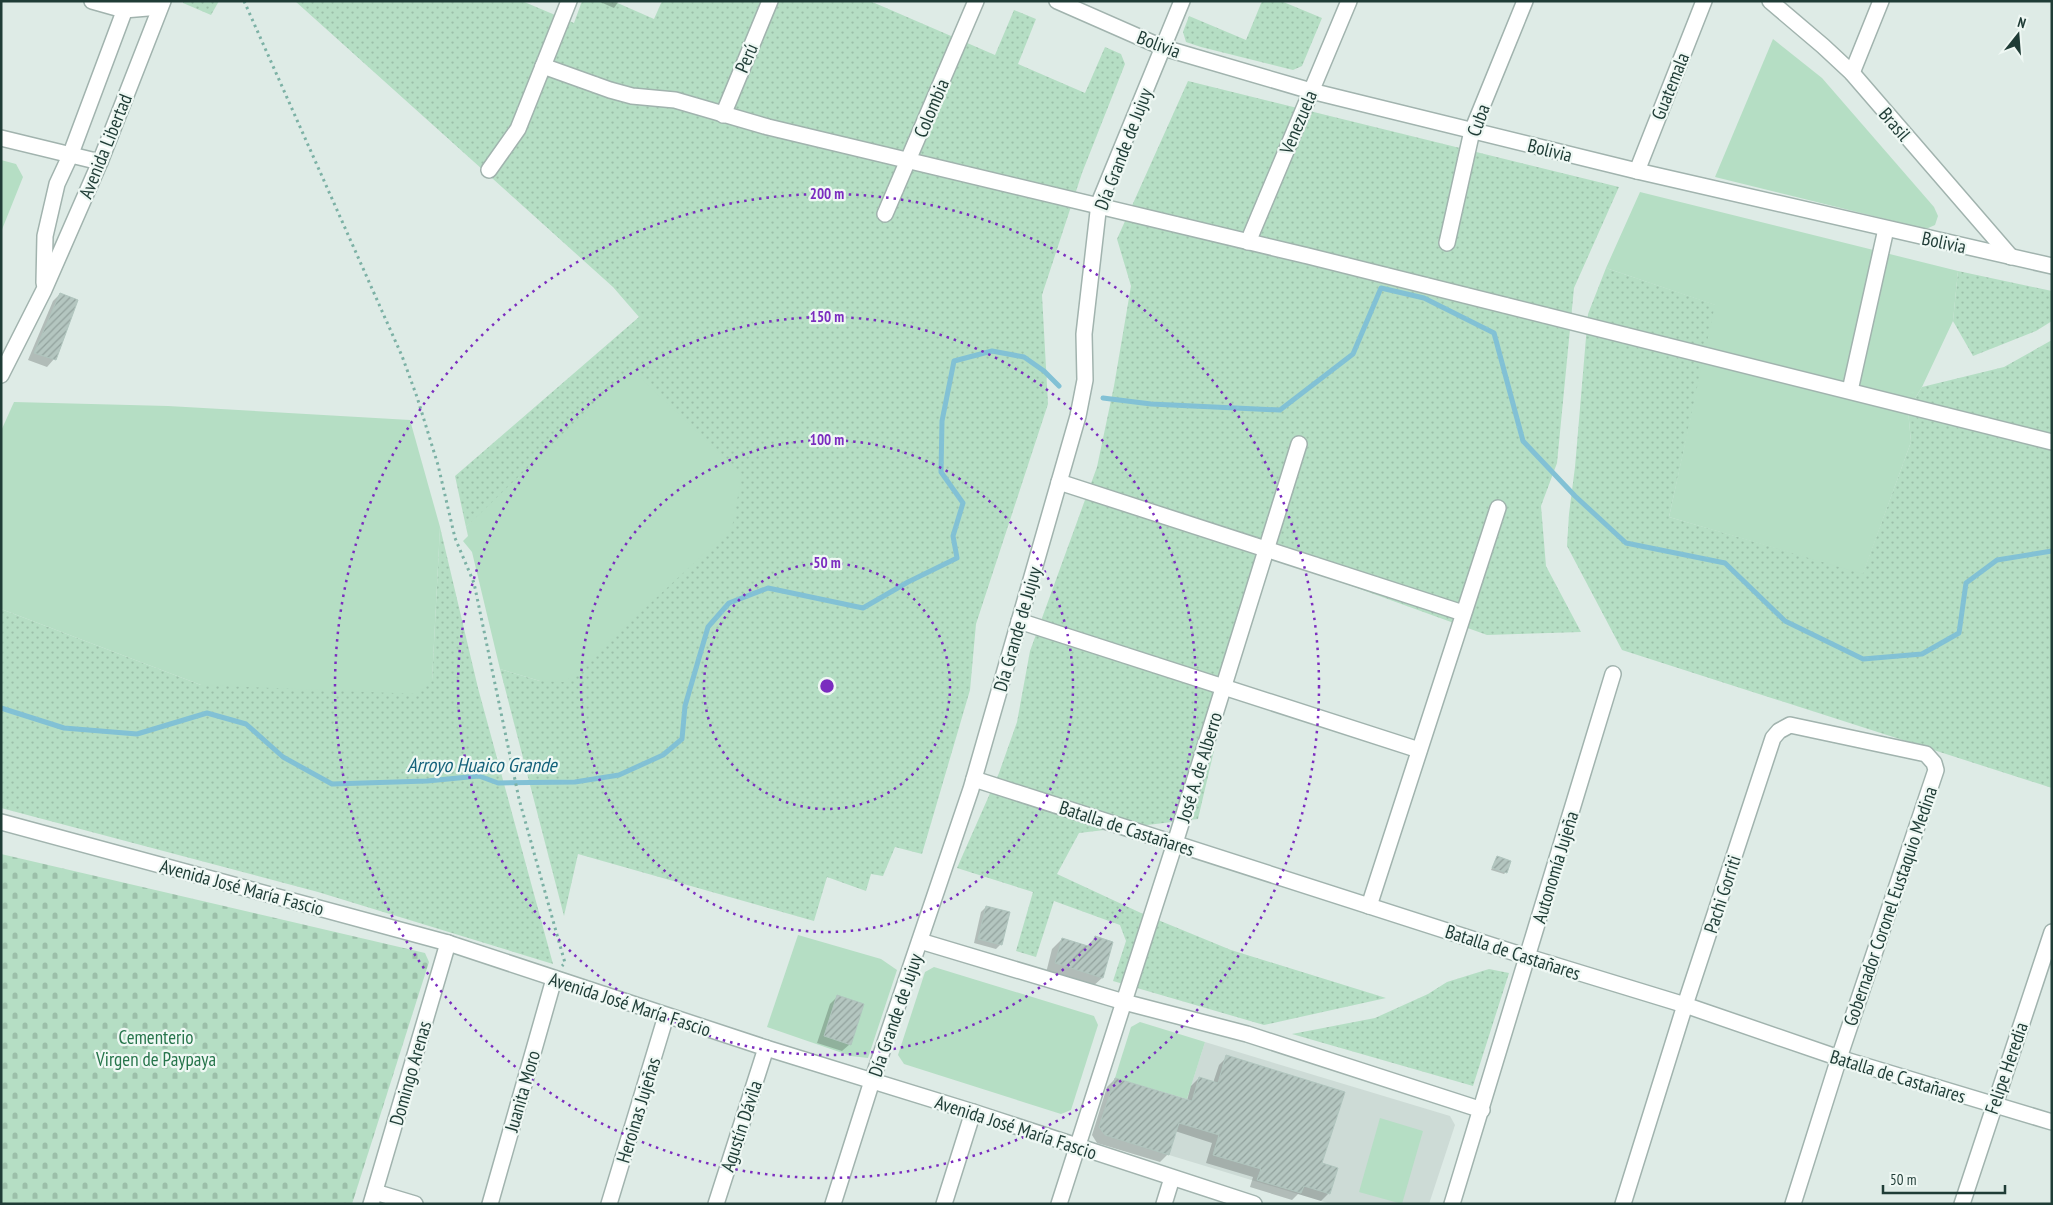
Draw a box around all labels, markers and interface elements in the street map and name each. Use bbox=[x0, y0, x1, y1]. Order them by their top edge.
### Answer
north arrow bbox=[1993, 10, 2043, 60]
text: N bbox=[2016, 13, 2028, 32]
street label: Bolivia bbox=[1134, 25, 1184, 63]
street label: Perú bbox=[729, 40, 763, 76]
street label: Guatemala bbox=[1646, 49, 1694, 123]
street label: Colombia bbox=[908, 75, 954, 141]
street label: Día Grande de Jujuy bbox=[1089, 84, 1158, 213]
street label: Venezuela bbox=[1274, 87, 1322, 158]
street label: Avenida Libertad bbox=[73, 90, 137, 202]
street label: Cuba bbox=[1461, 101, 1495, 139]
street label: Brasil bbox=[1874, 102, 1916, 146]
street label: Bolivia bbox=[1525, 133, 1575, 167]
text: 200 m bbox=[810, 184, 844, 203]
street label: Bolivia bbox=[1920, 226, 1968, 258]
text: 150 m bbox=[810, 307, 844, 326]
text: 100 m bbox=[810, 430, 844, 449]
text: 50 m bbox=[813, 553, 841, 572]
street label: Día Grande de Jujuy bbox=[988, 563, 1047, 694]
centre of rings bbox=[818, 677, 836, 695]
street label: José A. de Alberro bbox=[1171, 709, 1227, 826]
water label: Arroyo Huaico Grande bbox=[407, 752, 559, 778]
street label: Gobernador Coronel Eustaquio Medina bbox=[1838, 783, 1942, 1029]
street label: Batalla de Castañares bbox=[1056, 795, 1198, 861]
street label: Autonomía Jujeña bbox=[1527, 808, 1583, 926]
street label: Pachi Gorriti bbox=[1698, 852, 1746, 936]
street label: Avenida José María Fascio bbox=[157, 854, 327, 920]
street label: Batalla de Castañares bbox=[1442, 919, 1584, 985]
street label: Día Grande de Jujuy bbox=[863, 949, 928, 1080]
street label: Avenida José María Fascio bbox=[546, 967, 714, 1041]
street label: Domingo Arenas bbox=[384, 1018, 436, 1128]
street label: Felipe Heredia bbox=[1979, 1019, 2033, 1117]
park label: Cementerio Virgen de Paypaya bbox=[95, 1025, 216, 1071]
street label: Batalla de Castañares bbox=[1827, 1044, 1969, 1108]
street label: Juanita Moro bbox=[499, 1048, 545, 1135]
street label: Heroinas Jujeñas bbox=[611, 1054, 665, 1166]
street label: Agustín Dávila bbox=[715, 1077, 767, 1175]
street label: Avenida José María Fascio bbox=[932, 1090, 1100, 1164]
scale bar bbox=[1883, 1162, 2006, 1194]
text: 50 m bbox=[1890, 1170, 1916, 1189]

